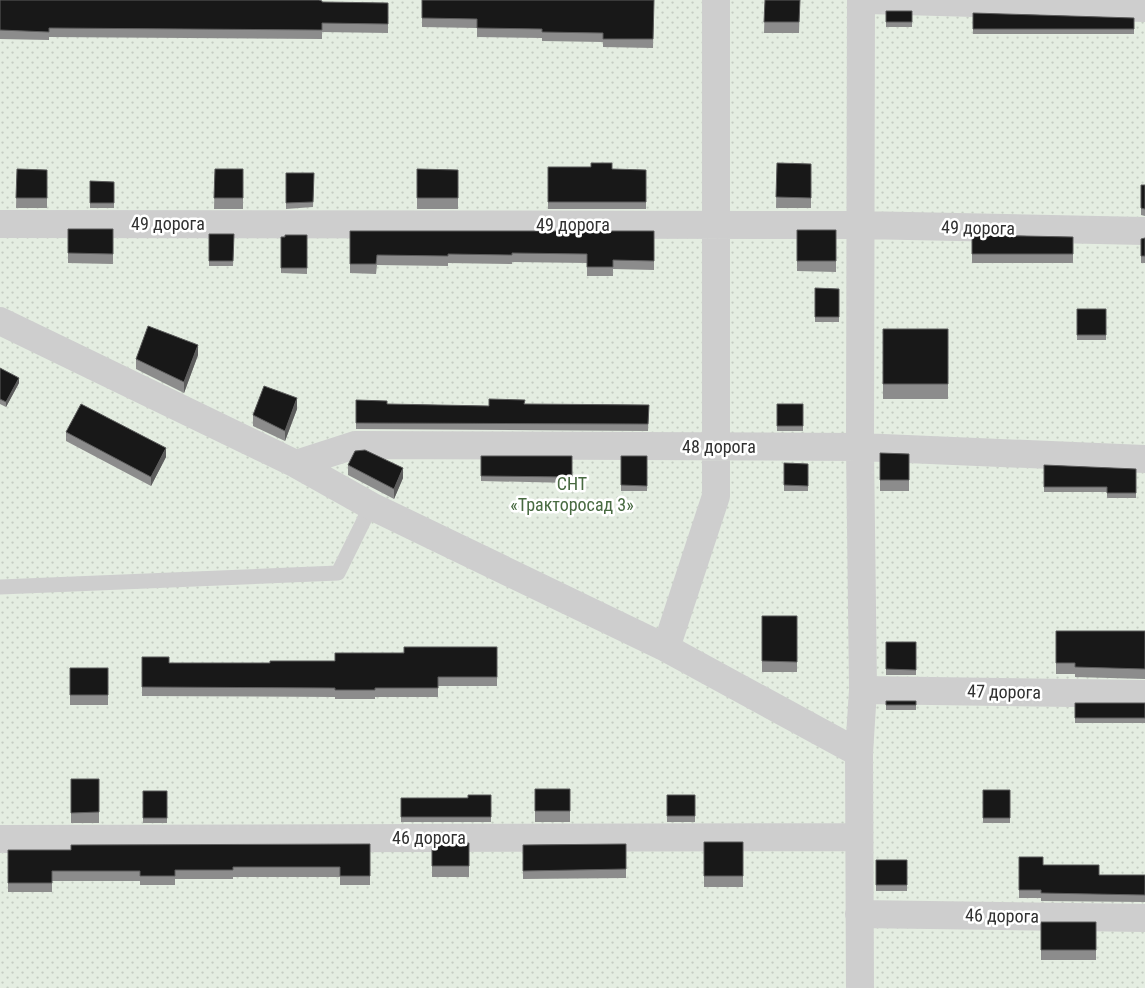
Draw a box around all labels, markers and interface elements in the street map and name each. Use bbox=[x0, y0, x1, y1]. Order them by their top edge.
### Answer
street label: 49 дорога bbox=[131, 213, 205, 234]
street label: 49 дорога bbox=[536, 214, 610, 235]
street label: 49 дорога bbox=[941, 216, 1015, 239]
street label: 48 дорога bbox=[682, 436, 756, 457]
park label: СНТ «Тракторосад 3» bbox=[510, 473, 634, 515]
street label: 47 дорога bbox=[967, 680, 1041, 703]
street label: 46 дорога bbox=[392, 827, 466, 848]
street label: 46 дорога bbox=[965, 904, 1039, 927]

